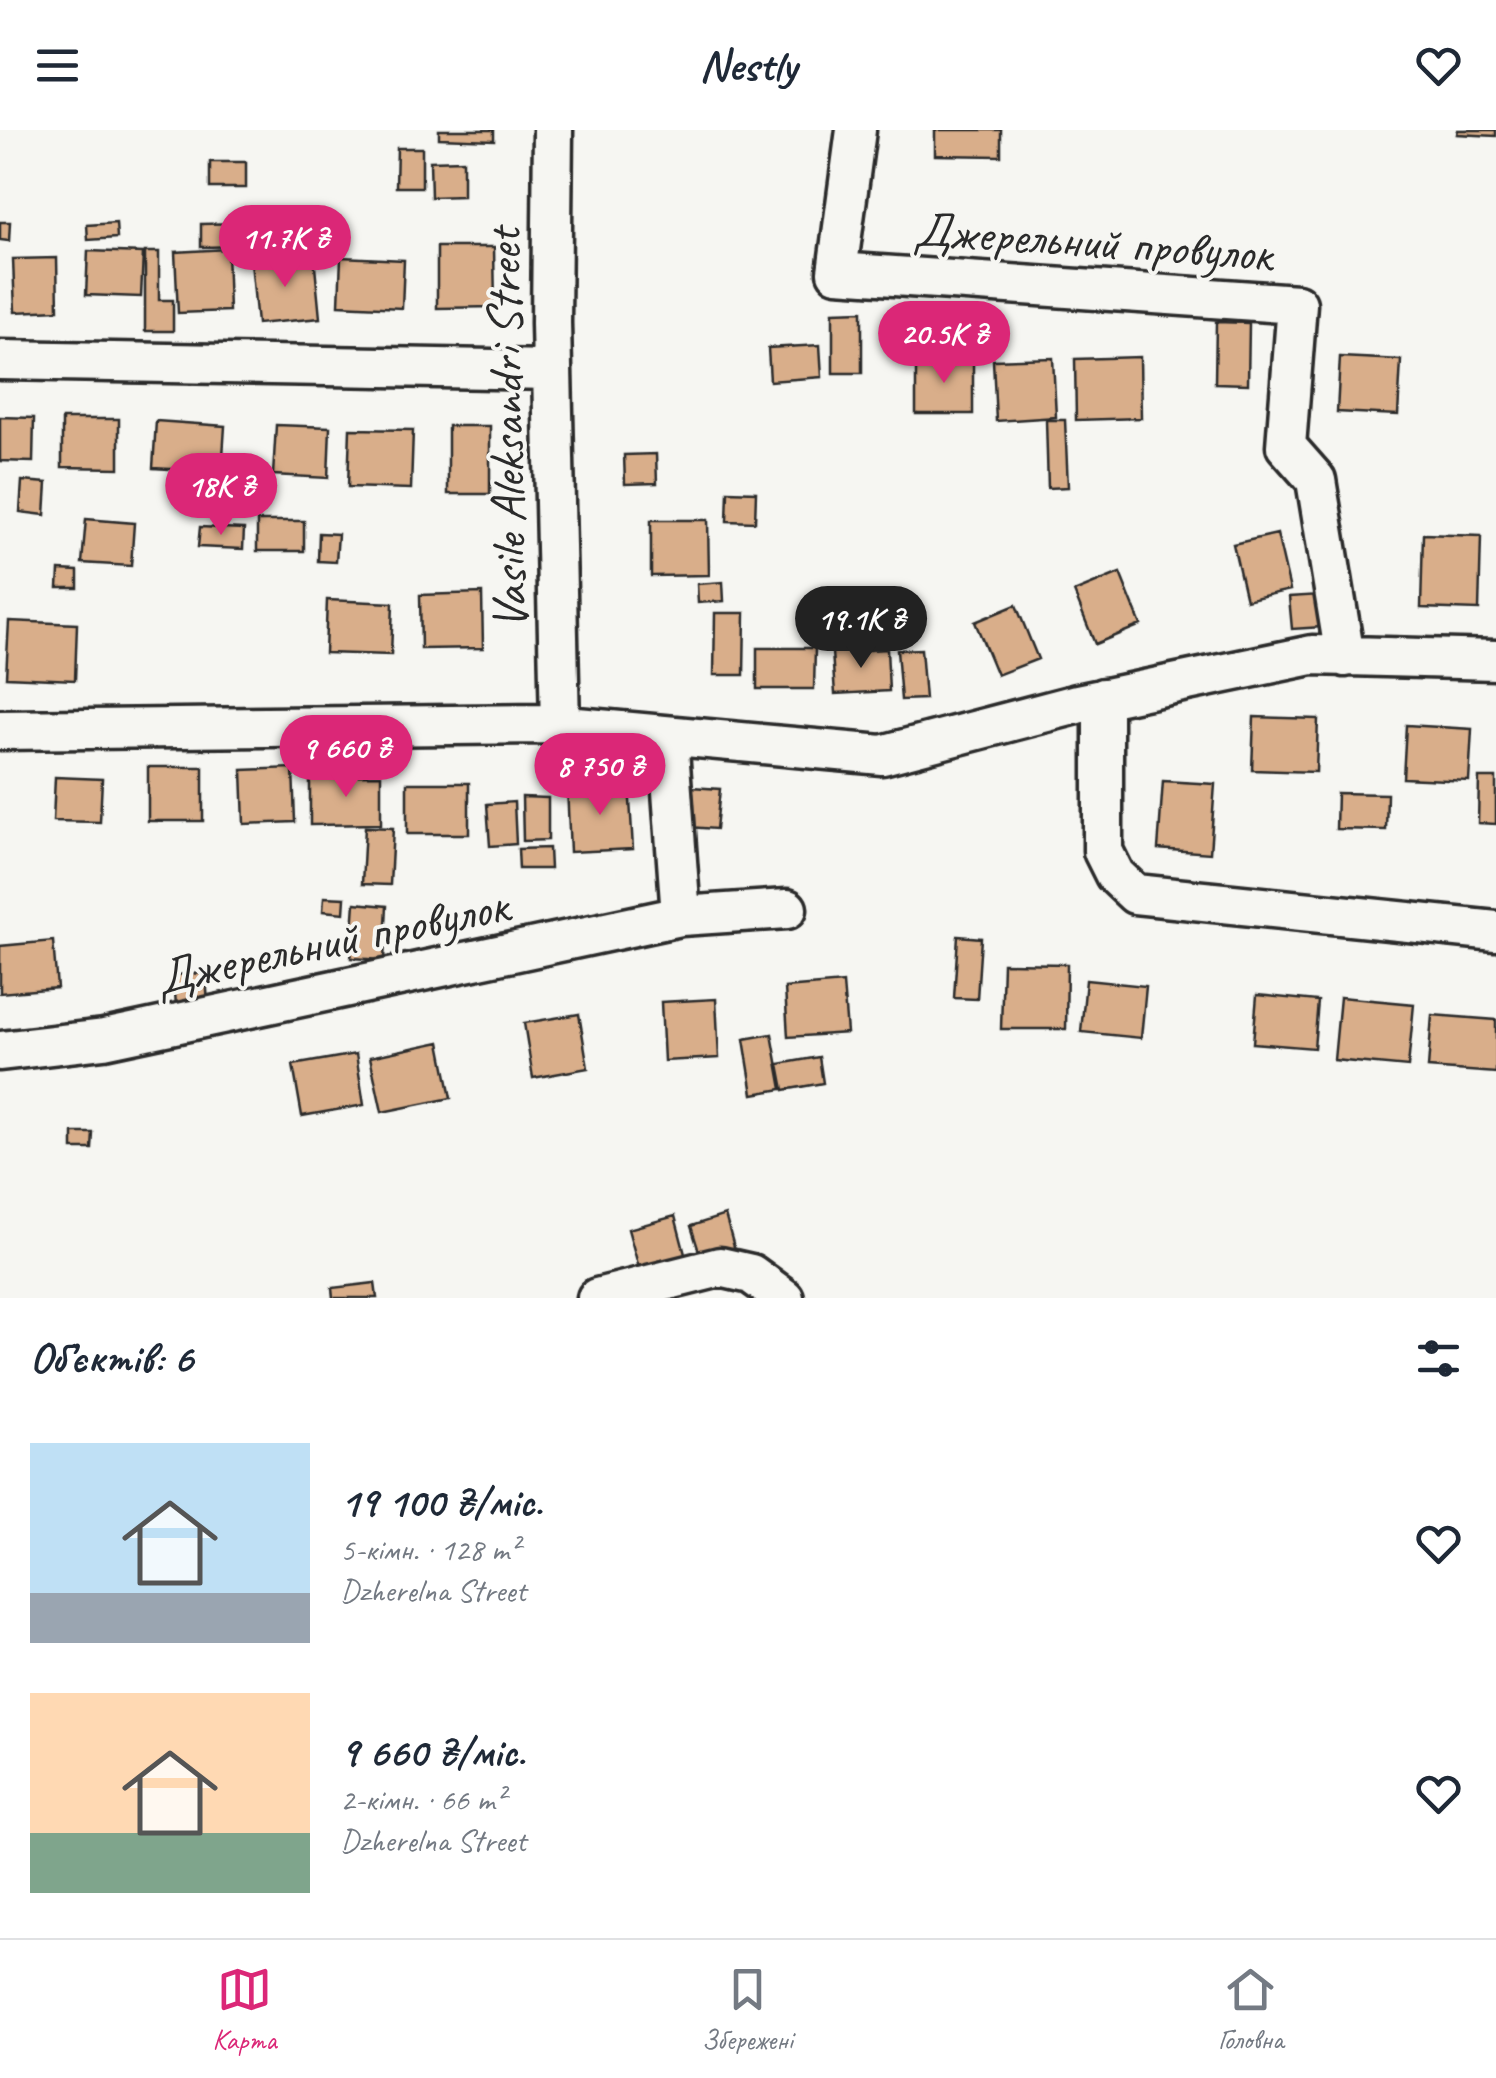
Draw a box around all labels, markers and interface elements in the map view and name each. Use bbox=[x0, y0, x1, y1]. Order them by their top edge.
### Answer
text: Nestly bbox=[699, 37, 797, 94]
icon: menu bbox=[30, 38, 85, 93]
icon: heart bbox=[1411, 38, 1466, 93]
street label: Джерельний провулок bbox=[912, 198, 1278, 286]
pin: 11.7K ₴ bbox=[193, 205, 377, 290]
text: 11.7K ₴ bbox=[241, 217, 329, 258]
street label: Vasile Aleksandri Street bbox=[471, 223, 542, 630]
pin: 20.5K ₴ bbox=[852, 301, 1036, 386]
text: 20.5K ₴ bbox=[900, 313, 988, 354]
pin: 18K ₴ bbox=[151, 453, 291, 538]
text: 18K ₴ bbox=[187, 465, 255, 506]
pin: 19.1K ₴ bbox=[769, 586, 953, 671]
text: 19.1K ₴ bbox=[817, 598, 905, 639]
pin: 9 660 ₴ bbox=[254, 715, 438, 800]
text: 9 660 ₴ bbox=[302, 727, 390, 768]
pin: 8 750 ₴ bbox=[508, 733, 692, 818]
text: 8 750 ₴ bbox=[556, 745, 644, 786]
street label: Джерельний провулок bbox=[149, 873, 517, 1010]
icon: filters bbox=[1411, 1331, 1466, 1386]
text: Об’єктів: 6 bbox=[30, 1332, 193, 1385]
text: 19 100 ₴/міс. bbox=[340, 1476, 542, 1529]
icon: home bbox=[110, 1483, 230, 1603]
icon: heart bbox=[1411, 1516, 1466, 1571]
text: 5-кімн. · 128 m² bbox=[340, 1529, 519, 1570]
text: Dzherelna Street bbox=[340, 1570, 526, 1611]
text: 9 660 ₴/міс. bbox=[340, 1726, 525, 1779]
icon: home bbox=[110, 1733, 230, 1853]
icon: heart bbox=[1411, 1766, 1466, 1821]
text: 2-кімн. · 66 m² bbox=[340, 1779, 505, 1820]
text: Dzherelna Street bbox=[340, 1820, 526, 1861]
tab: Карта bbox=[213, 1962, 277, 2057]
tab: Збережені bbox=[702, 1962, 793, 2057]
tab: Головна bbox=[1218, 1962, 1283, 2057]

